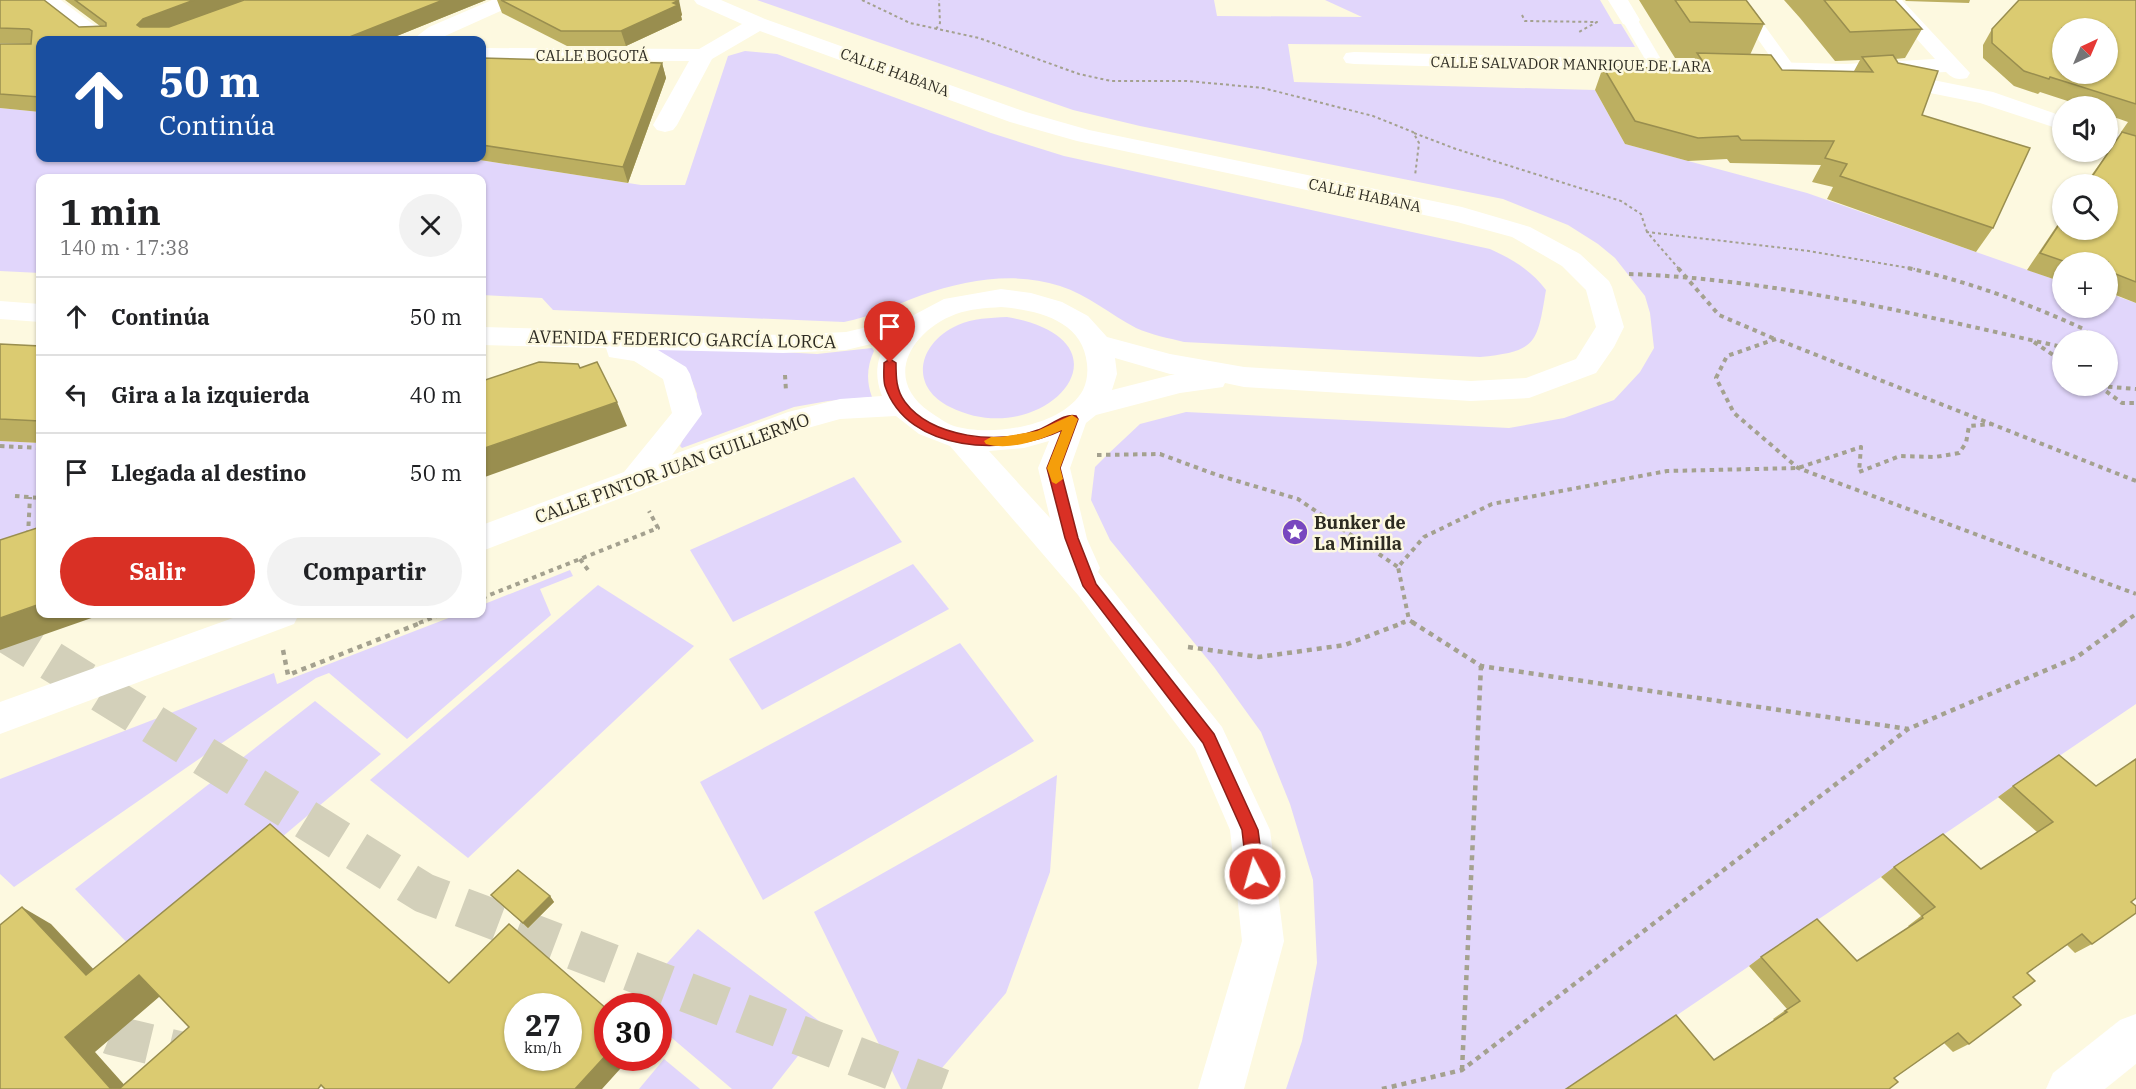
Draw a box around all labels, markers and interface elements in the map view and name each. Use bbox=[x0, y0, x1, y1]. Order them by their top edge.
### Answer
north arrow bbox=[2052, 18, 2118, 84]
map controls bbox=[2052, 18, 2118, 396]
street label: CALLE HABANA bbox=[838, 43, 953, 101]
street label: CALLE BOGOTÁ bbox=[536, 46, 649, 65]
street label: CALLE SALVADOR MANRIQUE DE LARA bbox=[1430, 52, 1712, 76]
text: 50 m bbox=[159, 54, 260, 109]
icon: ahead bbox=[60, 60, 138, 138]
button: sound bbox=[2052, 96, 2118, 162]
text: Continúa bbox=[159, 107, 275, 142]
street label: CALLE HABANA bbox=[1307, 174, 1424, 216]
button: search bbox=[2052, 174, 2118, 240]
text: 1 min bbox=[60, 188, 161, 235]
button: close bbox=[399, 194, 462, 257]
text: 140 m · 17:38 bbox=[60, 234, 189, 261]
button: + bbox=[2052, 252, 2118, 318]
icon: ahead bbox=[60, 300, 93, 333]
pin bbox=[864, 301, 915, 363]
text: Continúa bbox=[111, 302, 210, 331]
text: 50 m bbox=[410, 302, 462, 331]
icon: arrive bbox=[873, 310, 906, 343]
street label: AVENIDA FEDERICO GARCÍA LORCA bbox=[528, 325, 837, 353]
button: − bbox=[2052, 330, 2118, 396]
icon: left bbox=[60, 378, 93, 411]
text: Gira a la izquierda bbox=[111, 380, 310, 409]
text: 40 m bbox=[410, 380, 462, 409]
street label: CALLE PINTOR JUAN GUILLERMO bbox=[531, 407, 813, 529]
icon: arrive bbox=[60, 456, 93, 489]
text: Llegada al destino bbox=[111, 458, 306, 487]
text: 50 m bbox=[410, 458, 462, 487]
place label: Bunker de La Minilla bbox=[1314, 511, 1406, 555]
place icon: Bunker de La Minilla bbox=[1280, 517, 1310, 547]
button: Salir bbox=[60, 537, 255, 606]
button: Compartir bbox=[267, 537, 462, 606]
position arrow bbox=[1223, 842, 1287, 906]
speed limit sign: 30 bbox=[594, 993, 672, 1071]
text: 27 bbox=[525, 1005, 561, 1044]
text: km/h bbox=[524, 1038, 562, 1057]

